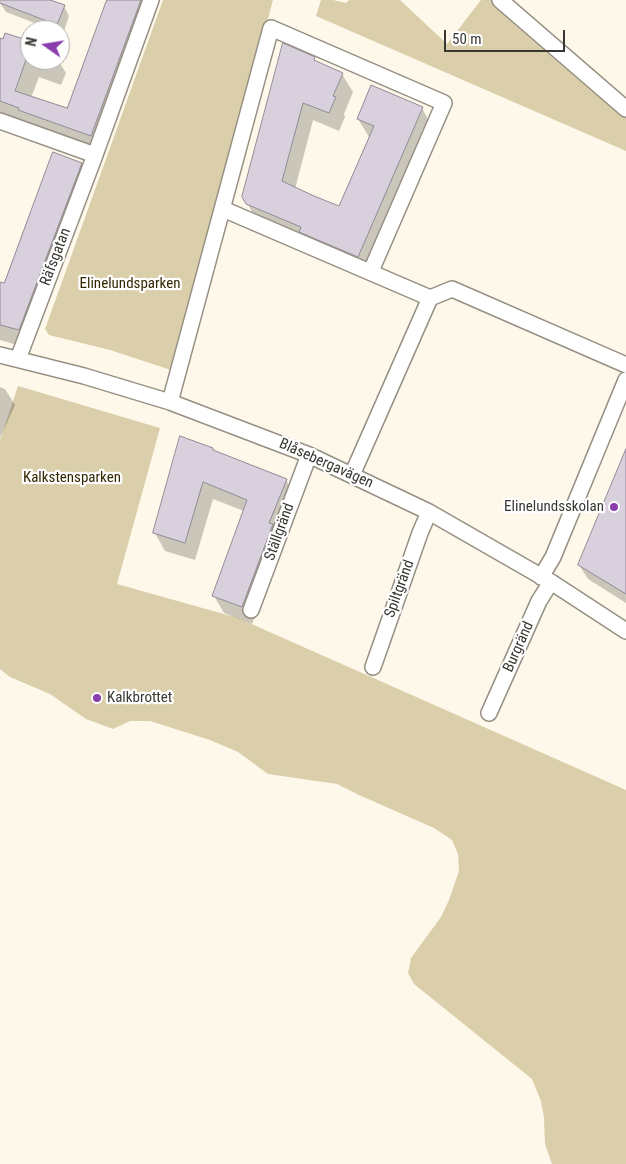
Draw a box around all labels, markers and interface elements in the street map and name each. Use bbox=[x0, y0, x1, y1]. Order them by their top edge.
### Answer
north arrow bbox=[20, 20, 70, 70]
scale bar bbox=[446, 20, 567, 52]
text: 50 m bbox=[452, 30, 482, 48]
text: N bbox=[23, 36, 40, 48]
street label: Räfsgatan bbox=[37, 226, 75, 288]
park label: Elinelundsparken bbox=[80, 275, 180, 293]
street label: Blåsebergavägen bbox=[276, 435, 376, 493]
park label: Kalkstensparken bbox=[23, 469, 121, 487]
place label: Elinelundsskolan bbox=[504, 498, 604, 516]
street label: Ställgränd bbox=[261, 501, 299, 563]
marker: Elinelundsskolan bbox=[608, 501, 620, 513]
street label: Spiltgränd bbox=[381, 558, 419, 620]
street label: Burgränd bbox=[500, 619, 538, 675]
place label: Kalkbrottet bbox=[107, 689, 172, 707]
marker: Kalkbrottet bbox=[91, 692, 103, 704]

